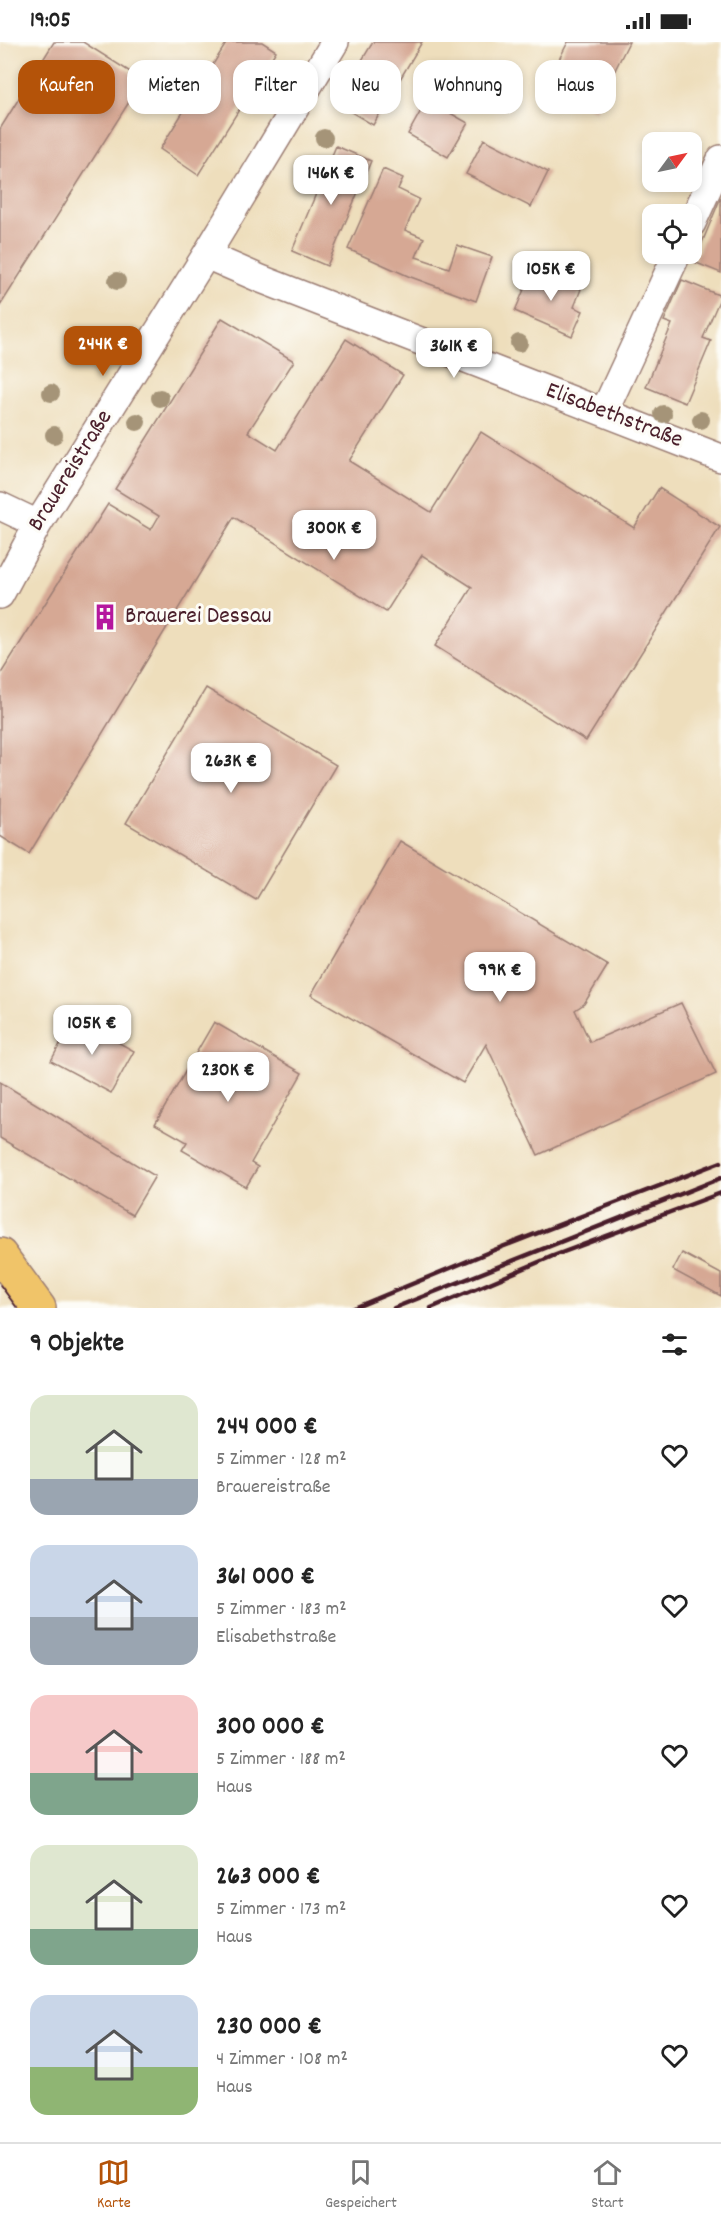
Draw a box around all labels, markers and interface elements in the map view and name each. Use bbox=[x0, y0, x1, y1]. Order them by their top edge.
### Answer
text: 19:05 bbox=[30, 6, 71, 37]
chip: Kaufen bbox=[18, 60, 115, 114]
chip: Mieten bbox=[127, 60, 221, 114]
chip: Filter bbox=[233, 60, 318, 114]
chip: Neu bbox=[330, 60, 401, 114]
chip: Wohnung bbox=[413, 60, 523, 114]
chip: Haus bbox=[535, 60, 616, 114]
north arrow bbox=[642, 132, 702, 192]
map controls bbox=[642, 132, 702, 264]
pin: 146K € bbox=[282, 155, 380, 206]
text: 146K € bbox=[307, 160, 355, 188]
button: locate bbox=[642, 204, 702, 264]
pin: 105K € bbox=[502, 251, 600, 302]
text: 105K € bbox=[526, 256, 576, 284]
pin: 244K € bbox=[54, 326, 152, 377]
pin: 361K € bbox=[405, 328, 503, 379]
text: 244K € bbox=[78, 331, 128, 359]
text: 361K € bbox=[430, 333, 478, 361]
street label: Elisabethstraße bbox=[541, 374, 687, 458]
street label: Brauereistraße bbox=[20, 404, 122, 538]
pin: 300K € bbox=[285, 510, 383, 561]
text: 300K € bbox=[306, 515, 362, 543]
place label: Brauerei Dessau bbox=[125, 600, 272, 634]
building icon: Brauerei Dessau bbox=[90, 602, 120, 632]
pin: 263K € bbox=[182, 743, 280, 794]
text: 263K € bbox=[205, 748, 257, 776]
pin: 99K € bbox=[458, 952, 542, 1003]
text: 99K € bbox=[478, 957, 522, 985]
pin: 105K € bbox=[43, 1005, 141, 1056]
text: 105K € bbox=[67, 1010, 117, 1038]
pin: 230K € bbox=[179, 1052, 277, 1103]
text: 230K € bbox=[201, 1057, 255, 1085]
text: 9 Objekte bbox=[30, 1326, 124, 1363]
icon: filters bbox=[658, 1328, 691, 1361]
text: 244 000 € bbox=[216, 1409, 318, 1446]
icon: home bbox=[78, 1419, 150, 1491]
icon: heart bbox=[658, 1439, 691, 1472]
text: 5 Zimmer · 128 m² bbox=[216, 1446, 347, 1474]
text: Brauereistraße bbox=[216, 1474, 330, 1502]
text: 361 000 € bbox=[216, 1559, 315, 1596]
icon: home bbox=[78, 1569, 150, 1641]
icon: heart bbox=[658, 1589, 691, 1622]
text: 5 Zimmer · 183 m² bbox=[216, 1596, 347, 1624]
text: Elisabethstraße bbox=[216, 1624, 336, 1652]
text: 300 000 € bbox=[216, 1709, 325, 1746]
icon: home bbox=[78, 1719, 150, 1791]
icon: heart bbox=[658, 1739, 691, 1772]
text: 5 Zimmer · 188 m² bbox=[216, 1746, 346, 1774]
text: Haus bbox=[216, 1774, 253, 1802]
text: 263 000 € bbox=[216, 1859, 321, 1896]
icon: home bbox=[78, 1869, 150, 1941]
icon: heart bbox=[658, 1889, 691, 1922]
text: 5 Zimmer · 173 m² bbox=[216, 1896, 346, 1924]
text: Haus bbox=[216, 1924, 253, 1952]
text: 230 000 € bbox=[216, 2009, 322, 2046]
icon: home bbox=[78, 2019, 150, 2091]
icon: heart bbox=[658, 2039, 691, 2072]
text: 4 Zimmer · 108 m² bbox=[216, 2046, 348, 2074]
text: Haus bbox=[216, 2074, 253, 2102]
tab: Karte bbox=[97, 2156, 131, 2215]
tab: Gespeichert bbox=[325, 2156, 397, 2215]
tab: Start bbox=[591, 2156, 624, 2215]

